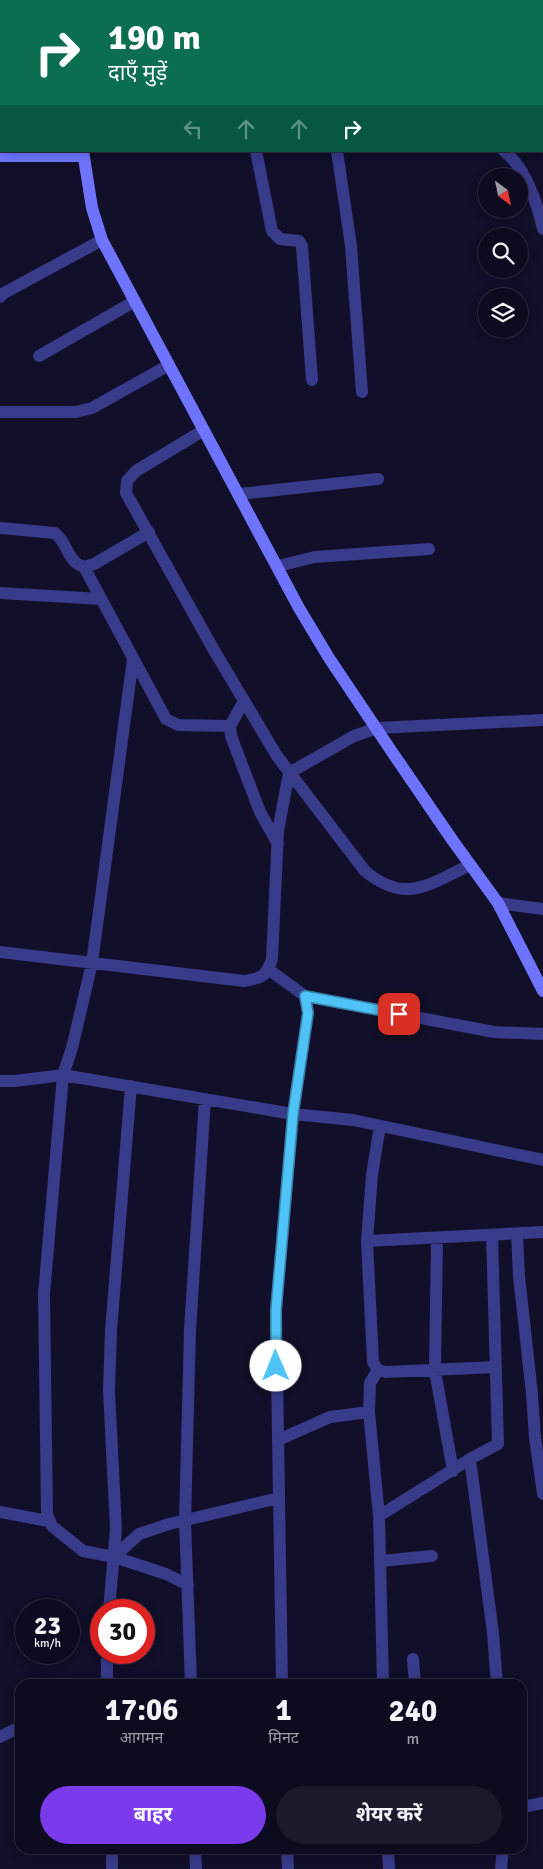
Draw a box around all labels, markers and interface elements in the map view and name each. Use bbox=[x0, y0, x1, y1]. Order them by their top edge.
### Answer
text: 190 m bbox=[108, 16, 201, 59]
icon: right bbox=[25, 20, 90, 85]
text: दाएँ मुड़ें bbox=[108, 59, 167, 86]
icon: left bbox=[179, 115, 207, 143]
icon: ahead bbox=[232, 115, 260, 143]
icon: ahead bbox=[285, 115, 313, 143]
icon: right bbox=[338, 115, 366, 143]
north arrow bbox=[478, 168, 528, 218]
map controls bbox=[478, 168, 528, 338]
button: search bbox=[478, 228, 528, 278]
button: layers bbox=[478, 288, 528, 338]
pin bbox=[378, 993, 420, 1035]
icon: arrive bbox=[385, 1000, 413, 1028]
position arrow bbox=[249, 1339, 301, 1391]
speed limit sign: 30 bbox=[90, 1599, 155, 1664]
text: 23 bbox=[34, 1610, 61, 1641]
text: km/h bbox=[34, 1636, 61, 1651]
text: 17:06 bbox=[105, 1692, 178, 1729]
text: 1 bbox=[275, 1692, 292, 1729]
text: 240 bbox=[389, 1693, 437, 1730]
text: आगमन bbox=[120, 1728, 163, 1748]
text: मिनट bbox=[268, 1728, 299, 1748]
text: m bbox=[407, 1729, 419, 1749]
button: बाहर bbox=[40, 1786, 266, 1844]
button: शेयर करें bbox=[276, 1786, 502, 1844]

